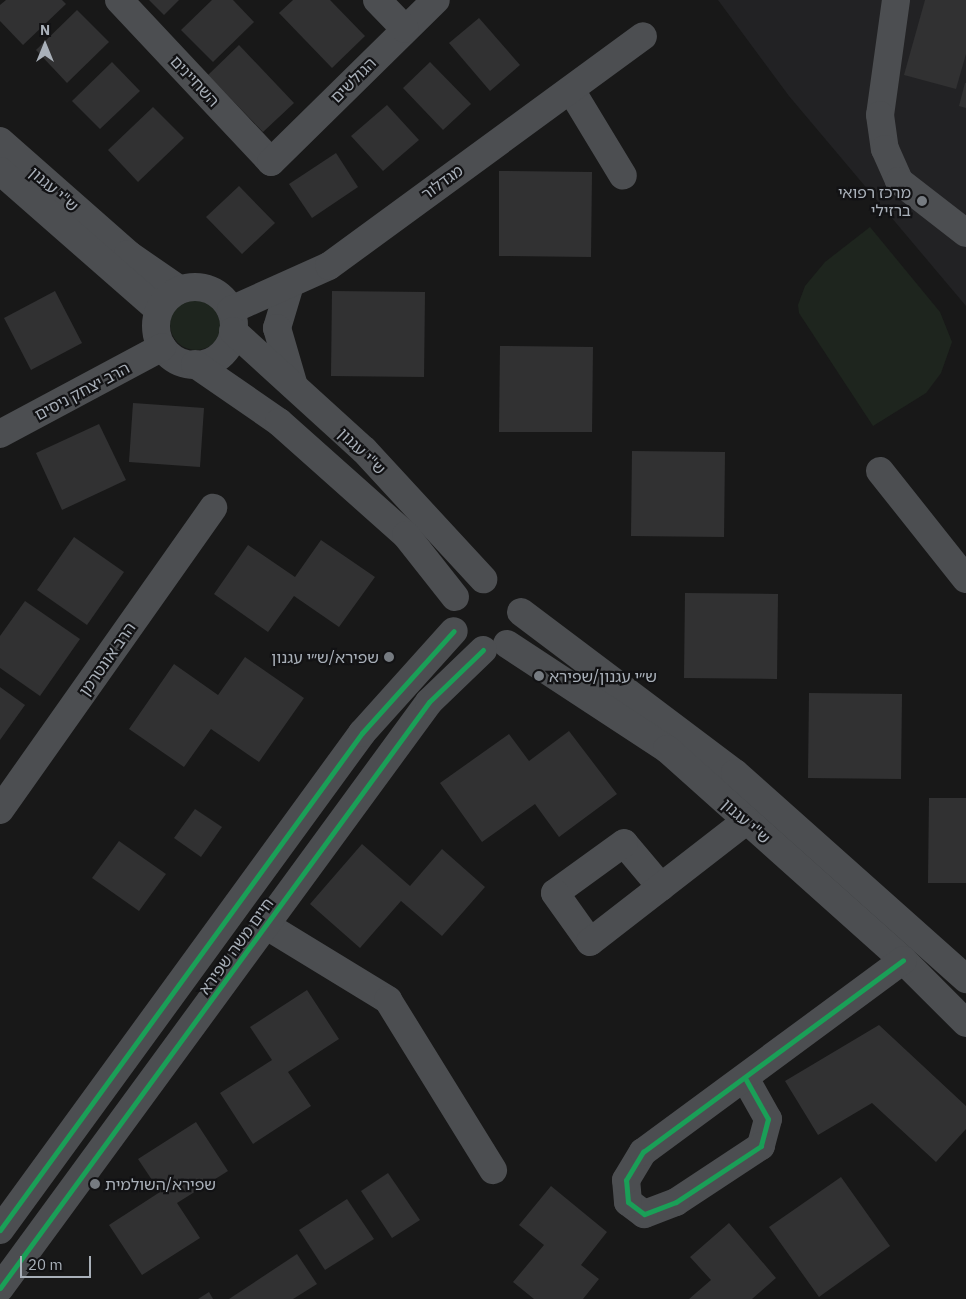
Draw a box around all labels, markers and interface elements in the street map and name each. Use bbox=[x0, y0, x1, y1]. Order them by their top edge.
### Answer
north arrow bbox=[20, 20, 70, 70]
text: N bbox=[40, 21, 50, 39]
street label: השחיינים bbox=[167, 51, 223, 111]
street label: הגולשים bbox=[326, 53, 380, 107]
street label: מגדלור bbox=[418, 161, 466, 203]
street label: ש"י עגנון bbox=[26, 163, 82, 215]
place label: מרכז רפואי ברזילי bbox=[838, 182, 911, 220]
marker: מרכז רפואי ברזילי bbox=[915, 194, 929, 208]
street label: הרב יצחק ניסים bbox=[31, 358, 133, 424]
street label: ש"י עגנון bbox=[334, 424, 390, 478]
street label: הרב אונטרמן bbox=[75, 619, 139, 699]
place label: שפירא/ש״י עגנון bbox=[271, 647, 379, 667]
marker: שפירא/ש״י עגנון bbox=[383, 651, 395, 663]
place label: ש״י עגנון/שפירא bbox=[549, 666, 657, 686]
marker: ש״י עגנון/שפירא bbox=[533, 670, 545, 682]
street label: ש"י עגנון bbox=[718, 794, 774, 848]
street label: חיים משה שפירא bbox=[195, 894, 277, 998]
place label: שפירא/השולמית bbox=[105, 1174, 216, 1194]
marker: שפירא/השולמית bbox=[89, 1178, 101, 1190]
scale bar bbox=[22, 1246, 94, 1278]
text: 20 m bbox=[28, 1255, 63, 1274]

